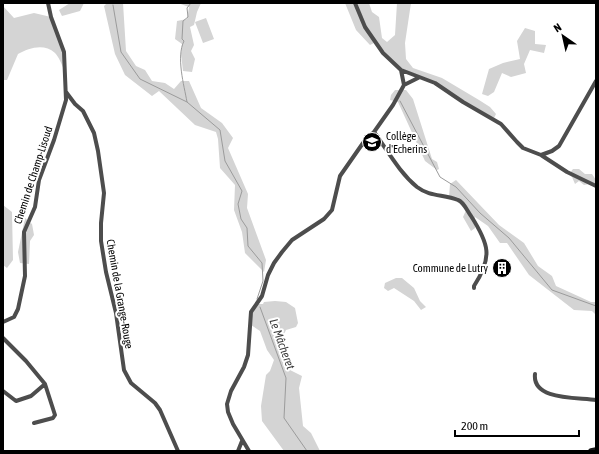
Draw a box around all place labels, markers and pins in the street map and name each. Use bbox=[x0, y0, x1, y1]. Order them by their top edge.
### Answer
place label: Collège d'Echerins bbox=[386, 130, 427, 155]
school or university icon: Collège d'Echerins bbox=[361, 131, 383, 153]
building icon: Commune de Lutry bbox=[491, 257, 513, 279]
place label: Commune de Lutry bbox=[413, 262, 488, 274]

